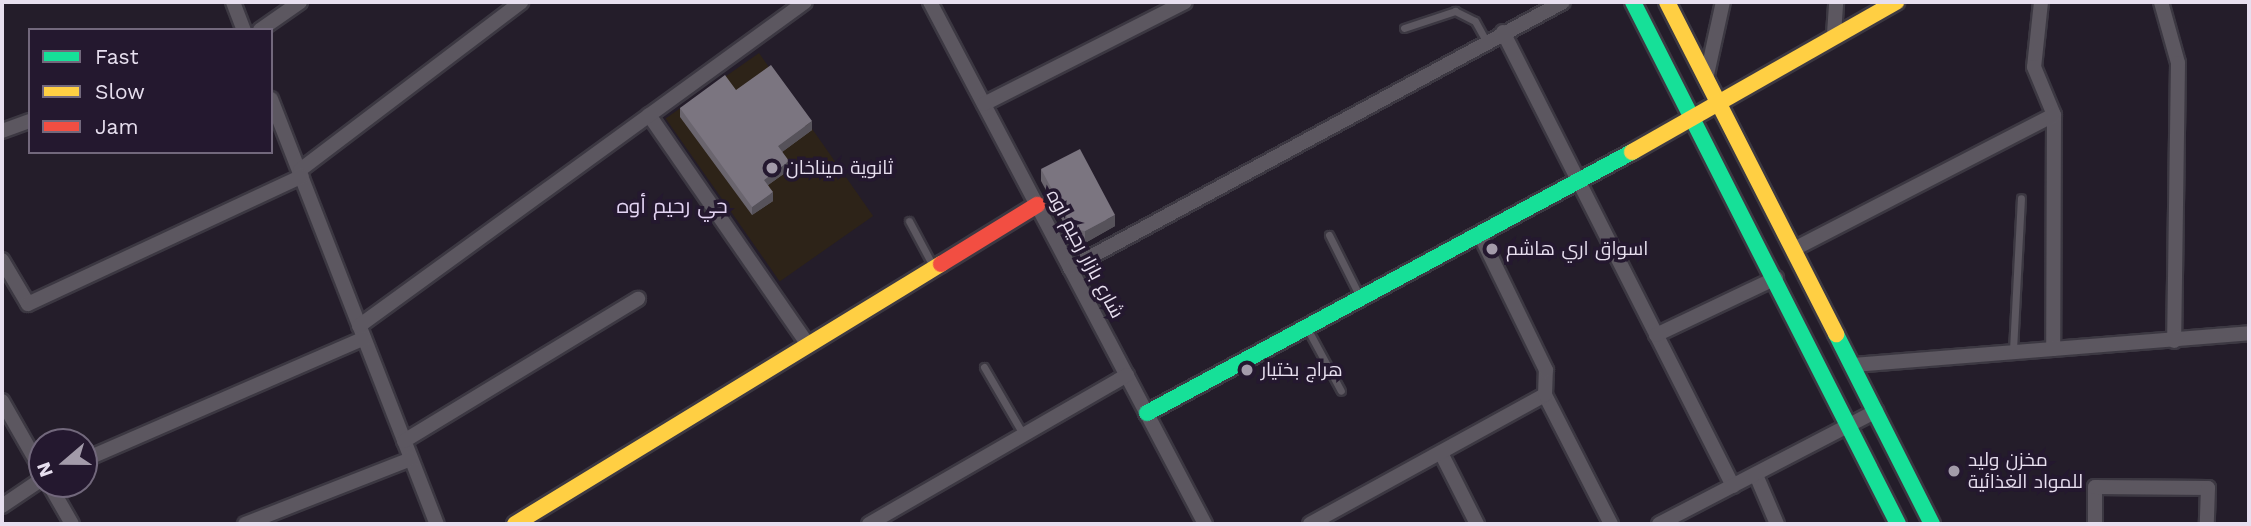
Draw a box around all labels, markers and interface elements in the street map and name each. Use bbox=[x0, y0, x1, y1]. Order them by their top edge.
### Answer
legend bbox=[28, 28, 273, 154]
text: Fast bbox=[95, 44, 139, 69]
text: Slow bbox=[95, 79, 145, 104]
text: Jam bbox=[95, 114, 138, 139]
place label: ثانوية ميناخان bbox=[786, 157, 893, 179]
marker: ثانوية ميناخان bbox=[764, 160, 780, 176]
street label: شارع بازار رحيم اوه bbox=[1042, 186, 1128, 322]
district label: حي رحيم أوه bbox=[616, 193, 728, 219]
place label: اسواق اري هاشم bbox=[1506, 238, 1648, 260]
marker: اسواق اري هاشم bbox=[1484, 241, 1500, 257]
place label: هراج بختيار bbox=[1261, 359, 1343, 381]
marker: هراج بختيار bbox=[1239, 362, 1255, 378]
north arrow bbox=[28, 428, 98, 498]
place label: مخزن وليد للمواد الغذائية bbox=[1968, 449, 2083, 493]
text: N bbox=[31, 459, 58, 480]
marker: مخزن وليد للمواد الغذائية bbox=[1946, 463, 1962, 479]

